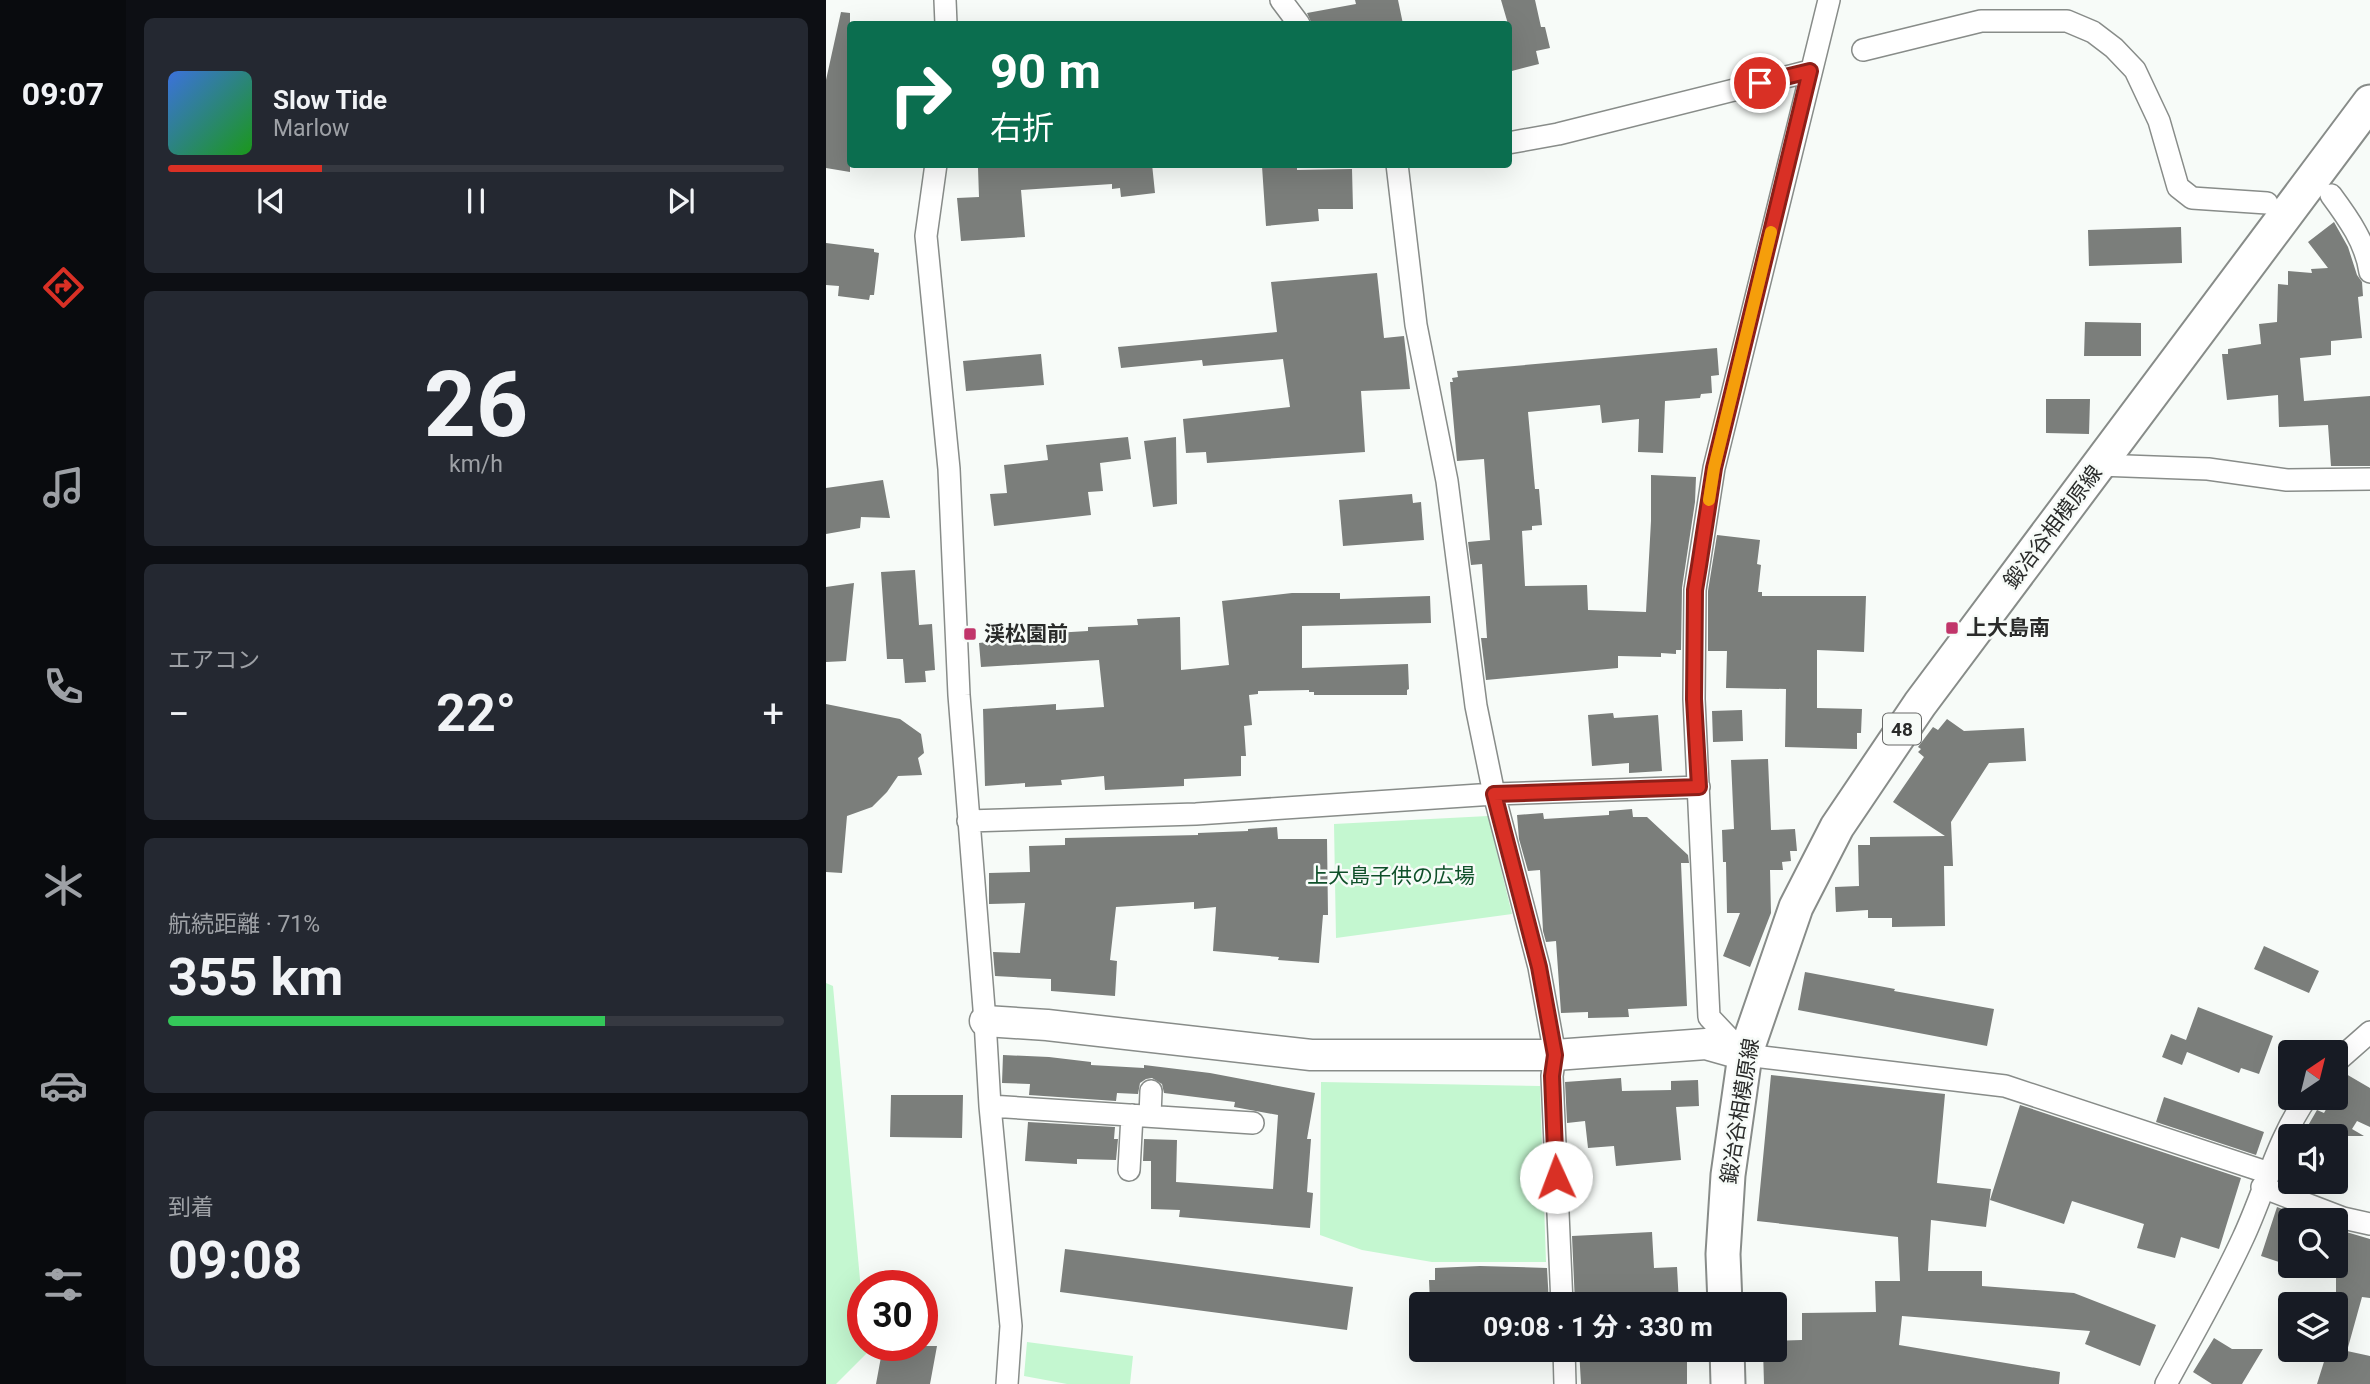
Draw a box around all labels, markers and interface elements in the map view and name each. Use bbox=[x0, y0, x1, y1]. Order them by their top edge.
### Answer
text: 90 m bbox=[990, 43, 1101, 100]
icon: right bbox=[875, 49, 966, 140]
pin bbox=[1730, 53, 1790, 113]
icon: arrive bbox=[1741, 64, 1779, 102]
text: 09:07 bbox=[22, 75, 104, 113]
text: Slow Tide bbox=[273, 85, 387, 115]
text: 右折 bbox=[990, 109, 1054, 147]
text: Marlow bbox=[273, 115, 349, 142]
icon: previous bbox=[252, 182, 290, 220]
icon: pause bbox=[457, 182, 495, 220]
icon: next bbox=[662, 182, 700, 220]
icon: directions bbox=[39, 263, 88, 312]
text: 26 bbox=[424, 352, 528, 458]
text: km/h bbox=[449, 451, 503, 478]
street label: 鍛冶谷相模原線 bbox=[1999, 461, 2107, 593]
icon: music bbox=[39, 463, 88, 512]
place label: 上大島南 bbox=[1966, 616, 2050, 640]
marker: 上大島南 bbox=[1944, 620, 1960, 636]
place label: 渓松園前 bbox=[984, 622, 1068, 646]
marker: 渓松園前 bbox=[962, 626, 978, 642]
text: エアコン bbox=[168, 647, 260, 674]
icon: phone bbox=[39, 662, 88, 711]
text: 22° bbox=[436, 683, 516, 744]
text: − bbox=[168, 692, 190, 736]
text: + bbox=[762, 692, 784, 736]
road number: 48 bbox=[1883, 714, 1921, 744]
icon: climate bbox=[39, 861, 88, 910]
park label: 上大島子供の広場 bbox=[1307, 864, 1475, 888]
text: 航続距離 · 71% bbox=[168, 911, 320, 938]
text: 355 km bbox=[168, 947, 343, 1008]
street label: 鍛冶谷相模原線 bbox=[1717, 1037, 1763, 1185]
north arrow bbox=[2278, 1040, 2348, 1110]
map controls bbox=[2278, 1040, 2348, 1362]
icon: car bbox=[39, 1061, 88, 1110]
button: sound bbox=[2278, 1124, 2348, 1194]
position arrow bbox=[1519, 1140, 1593, 1214]
text: 到着 bbox=[168, 1194, 214, 1221]
button: search bbox=[2278, 1208, 2348, 1278]
text: 09:08 bbox=[168, 1230, 302, 1291]
icon: filters bbox=[39, 1260, 88, 1309]
speed limit sign: 30 bbox=[847, 1270, 938, 1361]
button: layers bbox=[2278, 1292, 2348, 1362]
text: 09:08 · 1 分 · 330 m bbox=[1483, 1312, 1713, 1342]

